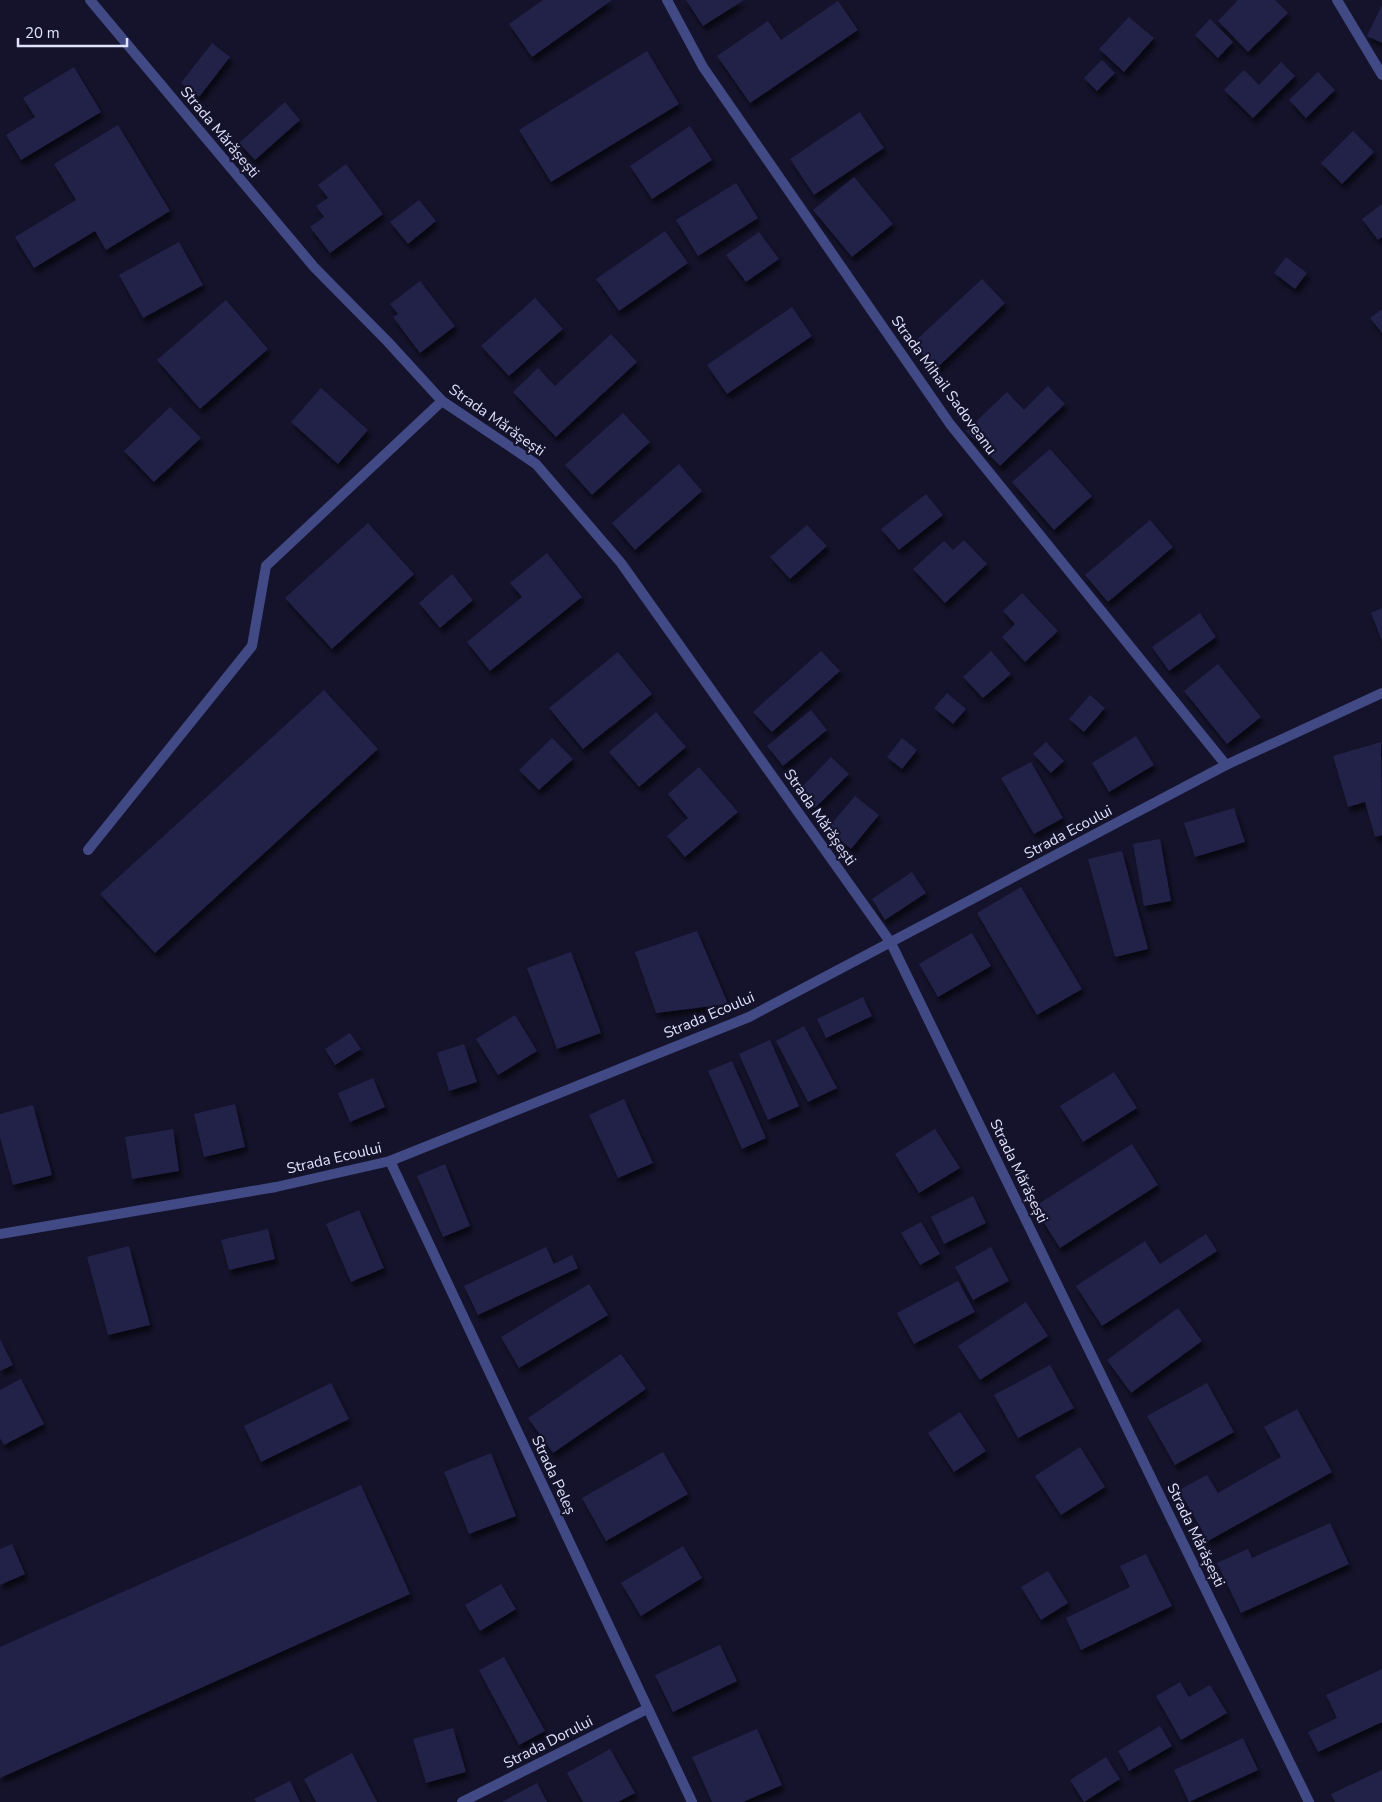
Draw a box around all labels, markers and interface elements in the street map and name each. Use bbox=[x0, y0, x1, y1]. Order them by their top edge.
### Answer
scale bar bbox=[18, 15, 126, 47]
text: 20 m bbox=[25, 23, 60, 43]
street label: Strada Mărășești bbox=[176, 82, 264, 182]
street label: Strada Mihail Sadoveanu bbox=[887, 311, 1001, 459]
street label: Strada Mărășești bbox=[445, 379, 549, 461]
street label: Strada Mărășești bbox=[779, 765, 861, 869]
street label: Strada Ecoului bbox=[1021, 800, 1115, 864]
street label: Strada Ecoului bbox=[661, 987, 757, 1043]
street label: Strada Mărășești bbox=[985, 1116, 1053, 1226]
street label: Strada Ecoului bbox=[285, 1137, 383, 1179]
street label: Strada Peleș bbox=[527, 1432, 581, 1518]
street label: Strada Mărășești bbox=[1162, 1480, 1230, 1590]
street label: Strada Dorului bbox=[500, 1711, 596, 1773]

